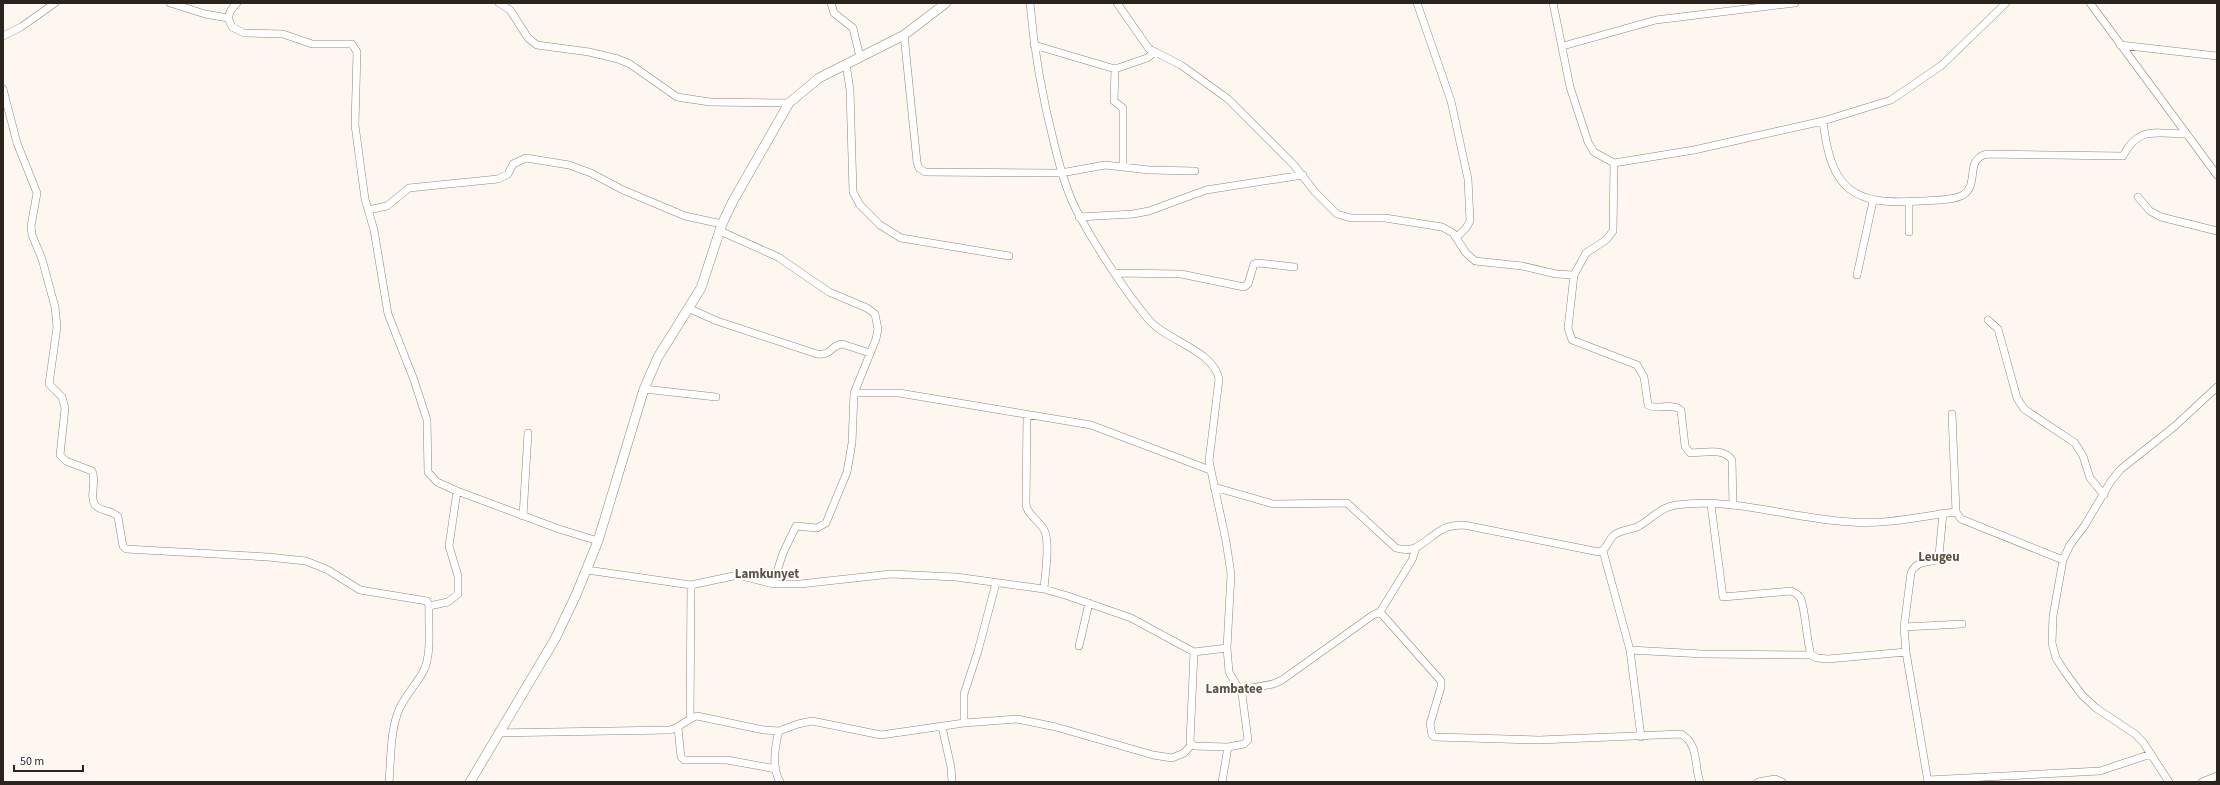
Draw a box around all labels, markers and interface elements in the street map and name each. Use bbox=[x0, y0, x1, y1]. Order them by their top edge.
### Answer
district label: Leugeu bbox=[1918, 548, 1960, 566]
district label: Lamkunyet bbox=[735, 565, 799, 583]
district label: Lambatee bbox=[1206, 680, 1263, 698]
scale bar bbox=[14, 747, 83, 773]
text: 50 m bbox=[20, 753, 44, 770]

